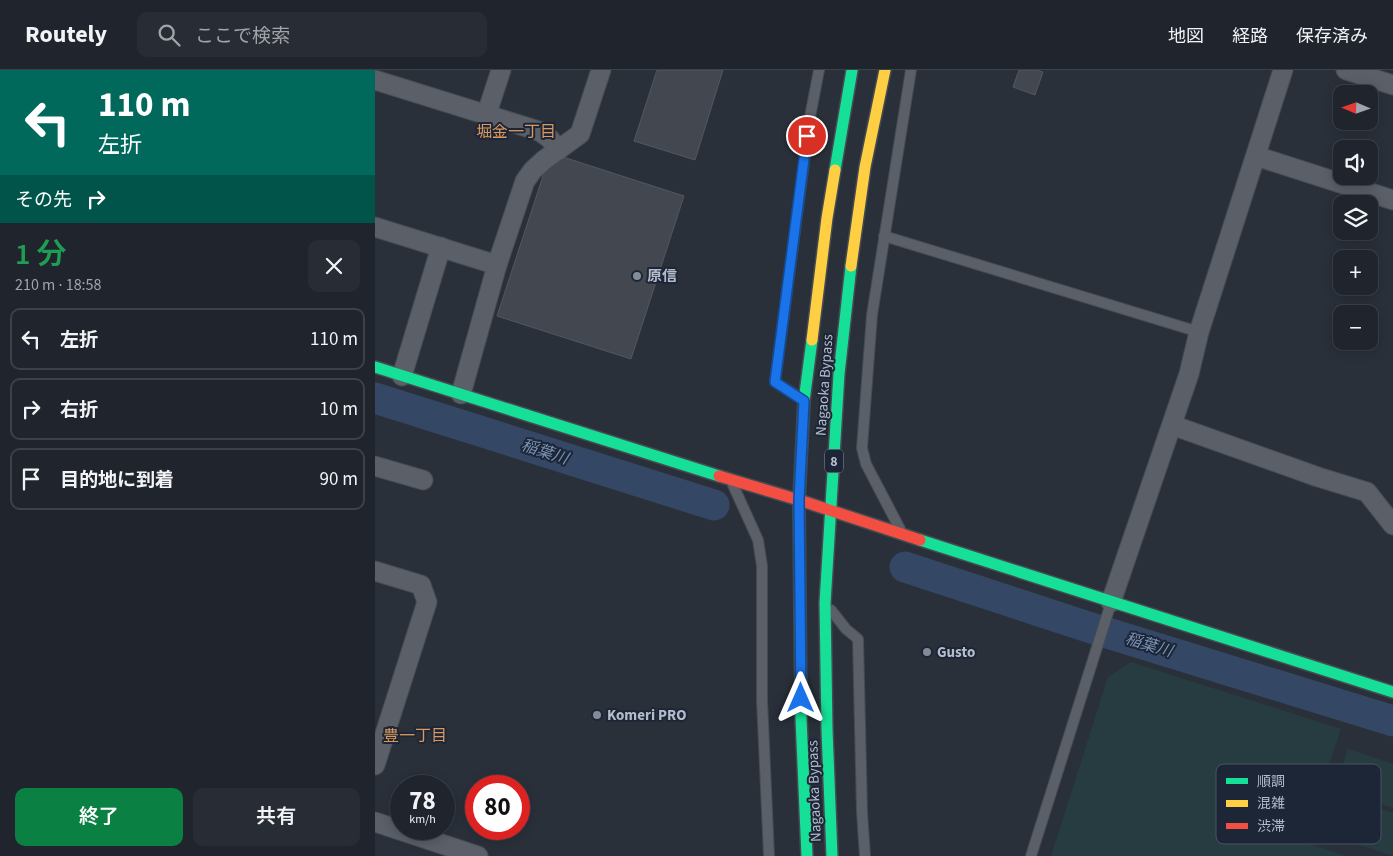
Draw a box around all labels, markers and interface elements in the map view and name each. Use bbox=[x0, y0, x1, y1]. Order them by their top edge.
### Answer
search box bbox=[137, 12, 487, 57]
text: Routely bbox=[25, 17, 107, 52]
icon: search bbox=[155, 21, 183, 49]
text: ここで検索 bbox=[195, 23, 290, 50]
text: 地図 bbox=[1168, 24, 1204, 49]
text: 経路 bbox=[1232, 24, 1268, 49]
text: 保存済み bbox=[1296, 24, 1368, 49]
text: 110 m bbox=[98, 80, 190, 130]
north arrow bbox=[1333, 85, 1377, 130]
map controls bbox=[1333, 85, 1378, 350]
icon: left bbox=[15, 90, 80, 155]
pin bbox=[786, 115, 828, 157]
district label: 堀金一丁目 bbox=[476, 121, 556, 143]
icon: arrive bbox=[793, 122, 821, 150]
text: 左折 bbox=[98, 129, 142, 161]
button: sound bbox=[1333, 140, 1378, 185]
icon: right bbox=[82, 185, 110, 213]
text: その先 bbox=[15, 187, 72, 214]
button: layers bbox=[1333, 195, 1378, 240]
text: 1 分 bbox=[15, 233, 66, 276]
button: close bbox=[308, 240, 360, 292]
button: + bbox=[1333, 250, 1378, 295]
place label: 原信 bbox=[647, 266, 677, 287]
marker: 原信 bbox=[631, 270, 643, 282]
text: 210 m · 18:58 bbox=[15, 274, 102, 296]
button: − bbox=[1333, 305, 1378, 350]
icon: left bbox=[17, 325, 45, 353]
text: 110 m bbox=[310, 326, 358, 353]
text: 左折 bbox=[60, 327, 98, 354]
street label: Nagaoka Bypass bbox=[810, 333, 839, 437]
icon: right bbox=[17, 395, 45, 423]
text: 10 m bbox=[320, 396, 358, 423]
text: 右折 bbox=[60, 397, 98, 424]
water label: 稲葉川 bbox=[518, 434, 573, 470]
road number: 8 bbox=[825, 450, 843, 472]
icon: arrive bbox=[17, 465, 45, 493]
text: 90 m bbox=[320, 466, 358, 493]
text: 目的地に到着 bbox=[60, 467, 174, 494]
water label: 稲葉川 bbox=[1123, 627, 1177, 663]
place label: Gusto bbox=[937, 642, 975, 663]
marker: Gusto bbox=[921, 646, 933, 658]
position arrow bbox=[774, 671, 826, 723]
place label: Komeri PRO bbox=[607, 705, 686, 726]
marker: Komeri PRO bbox=[591, 709, 603, 721]
district label: 豊一丁目 bbox=[383, 725, 447, 747]
street label: Nagaoka Bypass bbox=[802, 740, 827, 842]
legend bbox=[1216, 764, 1381, 844]
text: 順調 bbox=[1257, 772, 1285, 792]
speed limit sign: 80 bbox=[465, 775, 530, 840]
text: 78 bbox=[409, 783, 436, 819]
button: 終了 bbox=[15, 788, 183, 846]
button: 共有 bbox=[193, 788, 360, 846]
text: 混雑 bbox=[1257, 794, 1285, 814]
text: km/h bbox=[409, 811, 436, 828]
text: 渋滞 bbox=[1257, 817, 1285, 837]

